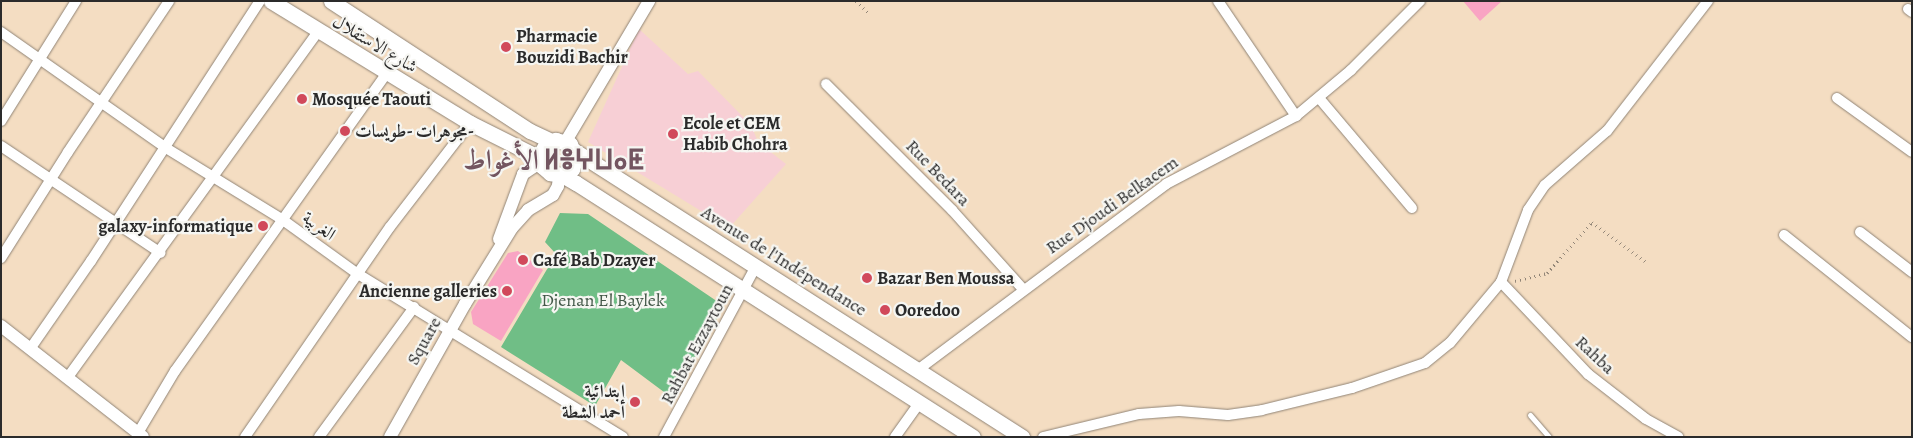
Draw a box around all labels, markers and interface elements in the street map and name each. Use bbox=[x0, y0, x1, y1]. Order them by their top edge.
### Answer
street label: شارع الاستقلال bbox=[329, 10, 421, 78]
place label: Pharmacie Bouzidi Bachir bbox=[516, 26, 628, 68]
marker: Pharmacie Bouzidi Bachir bbox=[500, 41, 512, 53]
place label: Mosquée Taouti bbox=[312, 88, 431, 110]
marker: Mosquée Taouti bbox=[296, 93, 308, 105]
place label: Ecole et CEM Habib Chohra bbox=[683, 113, 788, 156]
place label: مجوهرات -طويسات- bbox=[355, 120, 474, 142]
marker: مجوهرات -طويسات- bbox=[339, 125, 351, 137]
marker: Ecole et CEM Habib Chohra bbox=[667, 128, 679, 140]
street label: Rue Bedara bbox=[901, 135, 975, 211]
district label: الأغواط ⵍⴻⵖⵡⴰⵟ bbox=[463, 143, 645, 177]
street label: Rue Djoudi Belkacem bbox=[1042, 151, 1182, 259]
street label: Avenue de l'Indépendance bbox=[697, 201, 871, 321]
street label: الغربية bbox=[298, 207, 340, 245]
place label: galaxy-informatique bbox=[98, 215, 253, 237]
marker: galaxy-informatique bbox=[257, 220, 269, 232]
place label: Café Bab Dzayer bbox=[533, 249, 656, 271]
marker: Café Bab Dzayer bbox=[517, 254, 529, 266]
place label: Bazar Ben Moussa bbox=[877, 267, 1015, 289]
marker: Bazar Ben Moussa bbox=[861, 272, 873, 284]
place label: Ancienne galleries bbox=[359, 280, 497, 302]
street label: Rahbat Ezzaytoun bbox=[656, 280, 738, 408]
marker: Ancienne galleries bbox=[501, 285, 513, 297]
park label: Djenan El Baylek bbox=[541, 289, 665, 311]
place label: Ooredoo bbox=[895, 299, 960, 321]
marker: Ooredoo bbox=[879, 304, 891, 316]
street label: Square bbox=[402, 313, 446, 369]
street label: Rahba bbox=[1571, 331, 1619, 379]
place label: إبتدائية أحمد الشطة bbox=[562, 381, 625, 424]
marker: إبتدائية أحمد الشطة bbox=[629, 396, 641, 408]

